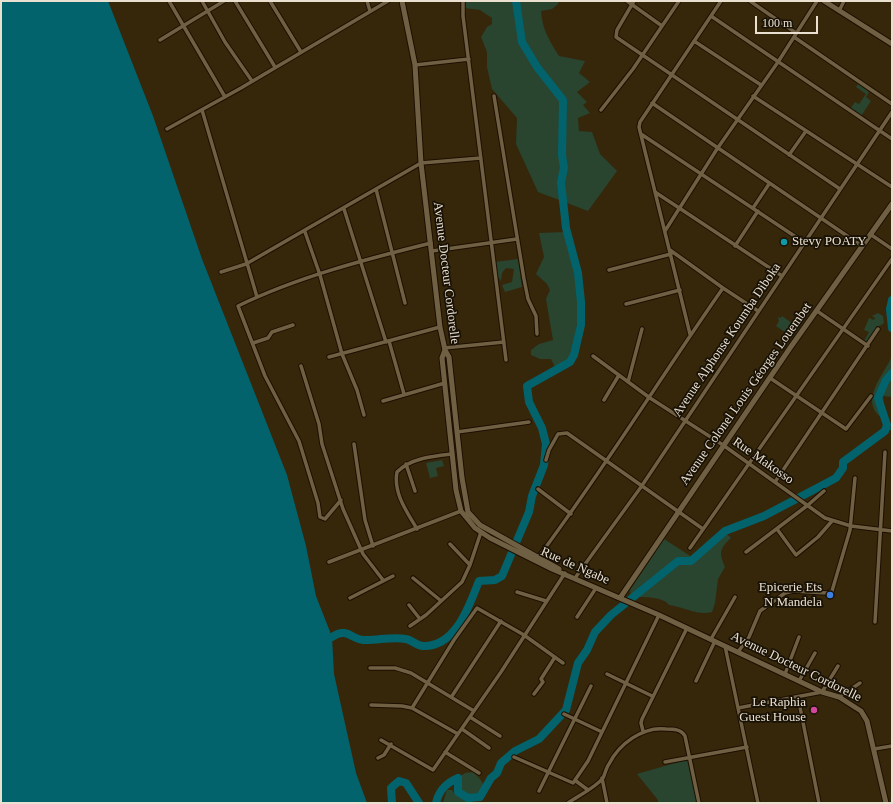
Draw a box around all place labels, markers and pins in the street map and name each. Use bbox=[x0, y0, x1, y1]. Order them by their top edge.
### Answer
place label: Stevy POATY bbox=[792, 234, 867, 250]
marker: Stevy POATY bbox=[779, 237, 789, 247]
place label: Epicerie Ets N Mandela bbox=[759, 580, 822, 611]
marker: Epicerie Ets N Mandela bbox=[825, 590, 835, 600]
place label: Le Raphia Guest House bbox=[739, 695, 806, 726]
marker: Le Raphia Guest House bbox=[809, 705, 819, 715]

